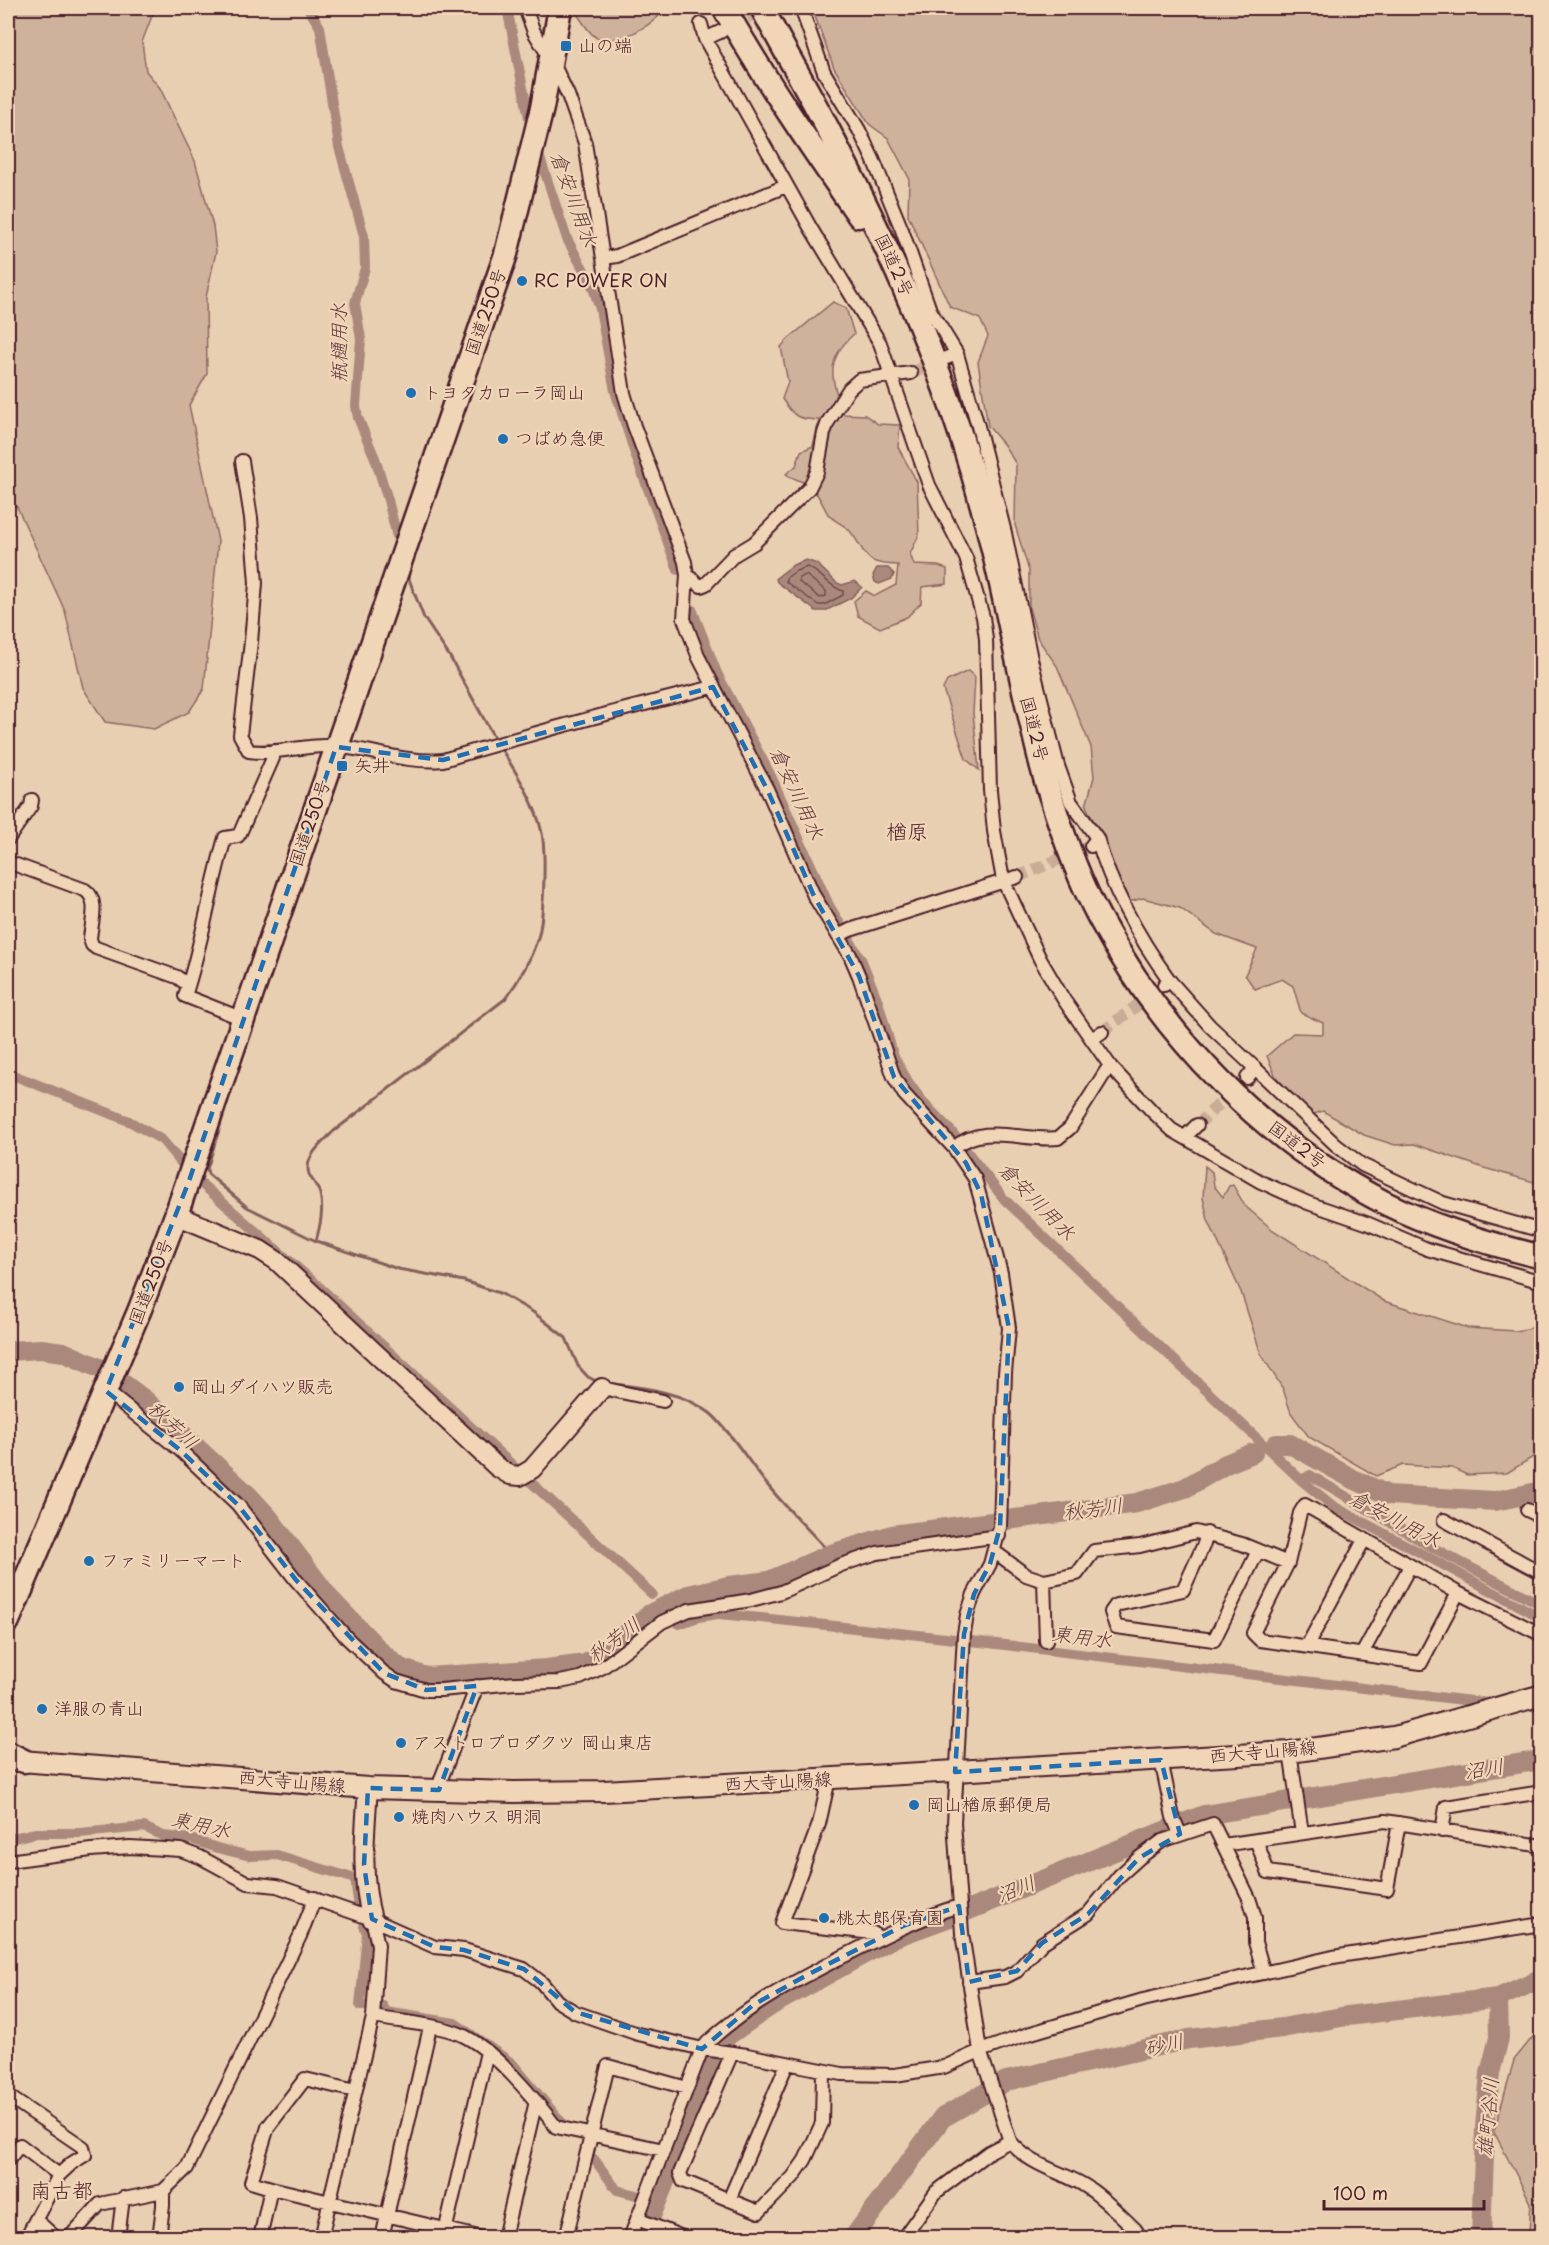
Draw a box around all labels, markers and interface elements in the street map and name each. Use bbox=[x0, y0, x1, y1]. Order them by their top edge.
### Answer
place label: 山の端 bbox=[578, 31, 632, 58]
marker: 山の端 bbox=[559, 39, 573, 53]
water label: 倉安川用水 bbox=[544, 147, 606, 251]
street label: 国道2号 bbox=[869, 228, 922, 300]
street label: 国道250号 bbox=[457, 264, 512, 359]
place label: RC POWER ON bbox=[534, 266, 668, 293]
marker: RC POWER ON bbox=[515, 274, 529, 288]
water label: 瓶樋用水 bbox=[323, 303, 353, 383]
place label: トヨタカローラ岡山 bbox=[423, 378, 585, 405]
marker: トヨタカローラ岡山 bbox=[404, 386, 418, 400]
place label: つばめ急便 bbox=[515, 424, 605, 451]
marker: つばめ急便 bbox=[496, 432, 510, 446]
street label: 国道2号 bbox=[1014, 693, 1057, 764]
water label: 倉安川用水 bbox=[763, 741, 833, 844]
place label: 矢井 bbox=[354, 751, 390, 778]
marker: 矢井 bbox=[335, 759, 349, 773]
street label: 国道250号 bbox=[281, 775, 336, 870]
district label: 楢原 bbox=[886, 814, 928, 846]
street label: 国道2号 bbox=[1263, 1113, 1333, 1175]
water label: 倉安川用水 bbox=[992, 1154, 1083, 1247]
street label: 国道250号 bbox=[121, 1234, 179, 1329]
place label: 岡山ダイハツ販売 bbox=[191, 1372, 333, 1399]
marker: 岡山ダイハツ販売 bbox=[172, 1380, 186, 1394]
water label: 秋芳川 bbox=[142, 1393, 206, 1456]
water label: 倉安川用水 bbox=[1344, 1481, 1447, 1555]
water label: 秋芳川 bbox=[1061, 1489, 1124, 1527]
place label: ファミリーマート bbox=[101, 1546, 245, 1573]
marker: ファミリーマート bbox=[82, 1554, 96, 1568]
water label: 秋芳川 bbox=[580, 1609, 646, 1669]
water label: 東用水 bbox=[1051, 1617, 1114, 1655]
place label: 洋服の青山 bbox=[54, 1694, 144, 1721]
marker: 洋服の青山 bbox=[35, 1702, 49, 1716]
place label: アストロプロダクツ 岡山東店 bbox=[413, 1728, 653, 1755]
street label: 西大寺山陽線 bbox=[1208, 1732, 1318, 1769]
marker: アストロプロダクツ 岡山東店 bbox=[394, 1736, 408, 1750]
water label: 沼川 bbox=[1462, 1750, 1506, 1786]
street label: 西大寺山陽線 bbox=[237, 1762, 347, 1799]
street label: 西大寺山陽線 bbox=[723, 1764, 833, 1797]
place label: 岡山楢原郵便局 bbox=[926, 1790, 1052, 1817]
marker: 岡山楢原郵便局 bbox=[907, 1798, 921, 1812]
place label: 焼肉ハウス 明洞 bbox=[411, 1802, 542, 1829]
water label: 東用水 bbox=[169, 1803, 234, 1845]
marker: 焼肉ハウス 明洞 bbox=[392, 1810, 406, 1824]
water label: 沼川 bbox=[991, 1867, 1040, 1909]
place label: 桃太郎保育園 bbox=[836, 1903, 944, 1930]
marker: 桃太郎保育園 bbox=[817, 1911, 831, 1925]
water label: 砂川 bbox=[1141, 2025, 1186, 2063]
water label: 雄町谷川 bbox=[1469, 2076, 1505, 2158]
district label: 南古都 bbox=[31, 2173, 94, 2205]
scale bar bbox=[1324, 2173, 1484, 2211]
text: 100 m bbox=[1333, 2179, 1388, 2206]

